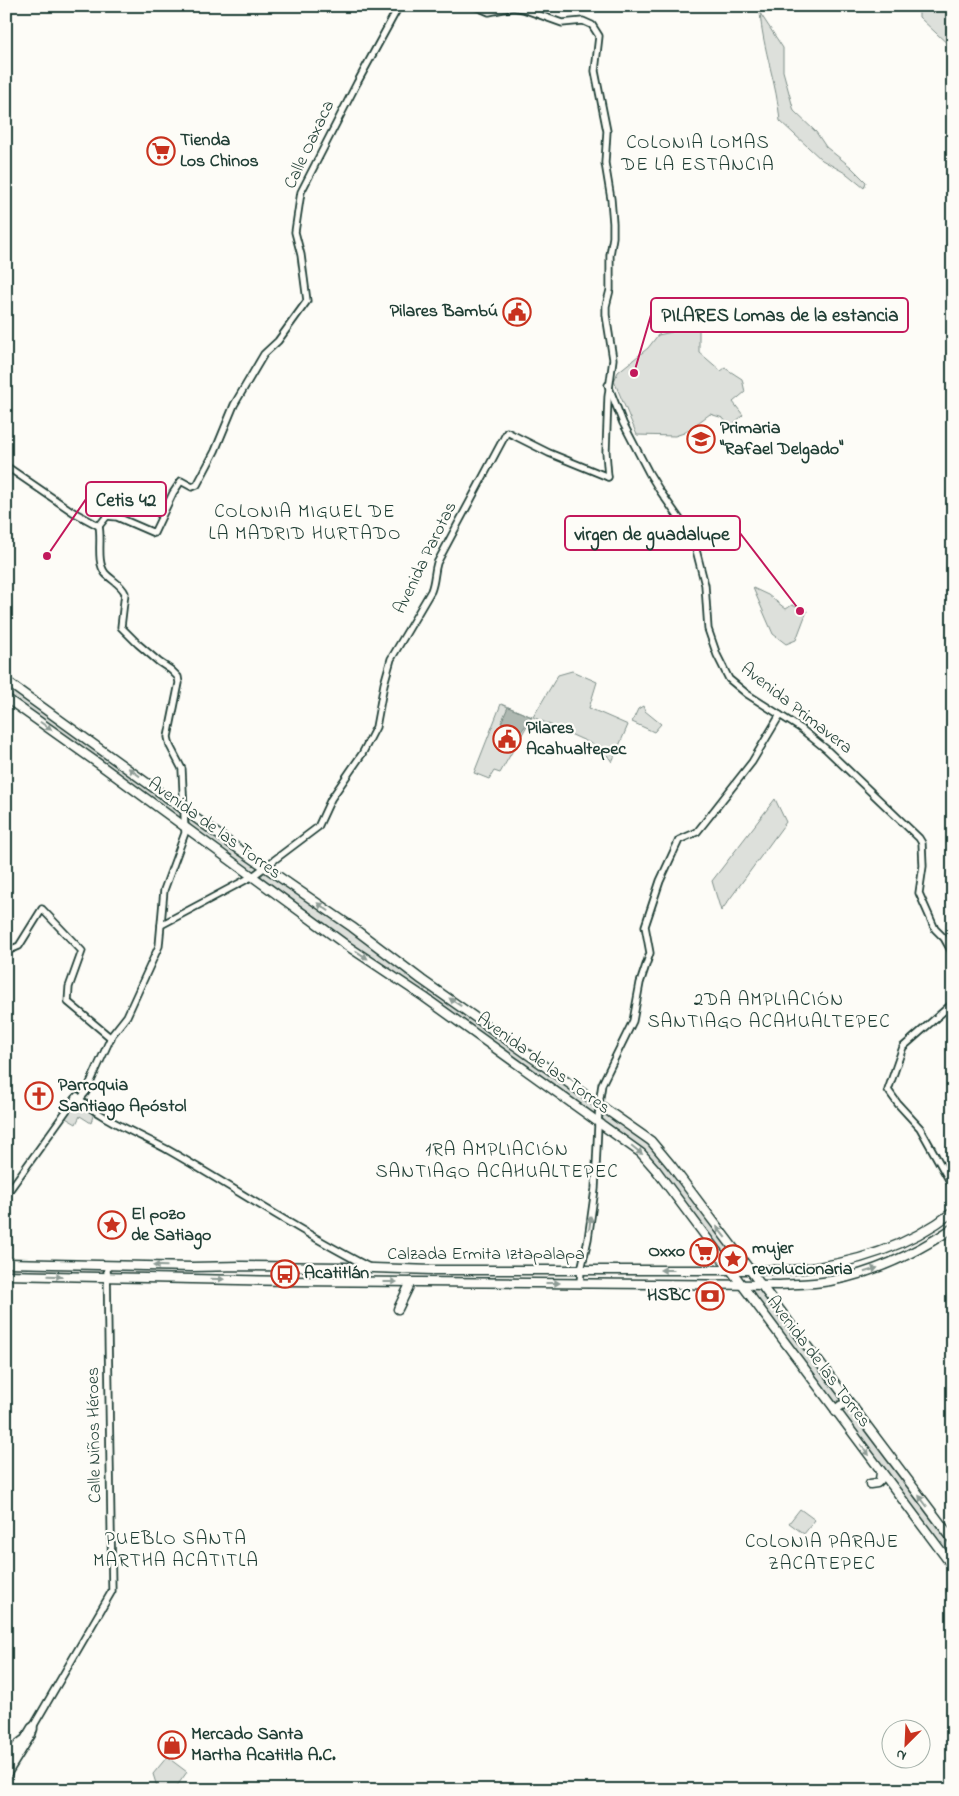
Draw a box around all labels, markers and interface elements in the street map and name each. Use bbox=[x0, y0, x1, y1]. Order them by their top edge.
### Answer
street label: Calle Oaxaca bbox=[278, 96, 342, 194]
place label: Tienda Los Chinos bbox=[180, 128, 259, 175]
district label: COLONIA LOMAS DE LA ESTANCIA bbox=[620, 130, 775, 179]
supermarket icon: Tienda Los Chinos bbox=[146, 136, 176, 166]
public building icon: Pilares Bambú bbox=[502, 297, 532, 327]
callout: PILARES Lomas de la estancia bbox=[651, 298, 908, 332]
place label: Pilares Bambú bbox=[390, 299, 498, 325]
text: PILARES Lomas de la estancia bbox=[662, 303, 898, 330]
place label: Primaria "Rafael Delgado" bbox=[719, 416, 844, 464]
school or university icon: Primaria "Rafael Delgado" bbox=[686, 424, 716, 454]
callout: Cetis 42 bbox=[86, 482, 166, 516]
text: Cetis 42 bbox=[96, 488, 157, 515]
street label: Avenida Parotas bbox=[388, 497, 464, 619]
district label: COLONIA MIGUEL DE LA MADRID HURTADO bbox=[209, 499, 401, 548]
callout: virgen de guadalupe bbox=[565, 516, 740, 550]
text: virgen de guadalupe bbox=[573, 522, 730, 551]
street label: Avenida Primavera bbox=[734, 657, 858, 761]
place label: Pilares Acahualtepec bbox=[526, 716, 627, 763]
one-way arrow bbox=[39, 721, 53, 731]
public building icon: Pilares Acahualtepec bbox=[492, 724, 522, 754]
one-way arrow bbox=[127, 767, 141, 777]
street label: Avenida de las Torres bbox=[142, 772, 286, 886]
one-way arrow bbox=[316, 902, 330, 912]
one-way arrow bbox=[355, 950, 368, 960]
district label: 2DA AMPLIACIÓN SANTIAGO ACAHUALTEPEC bbox=[647, 987, 891, 1036]
one-way arrow bbox=[448, 998, 461, 1007]
street label: Avenida de las Torres bbox=[471, 1007, 615, 1121]
place label: Parroquia Santiago Apóstol bbox=[58, 1073, 186, 1121]
church icon: Parroquia Santiago Apóstol bbox=[24, 1081, 54, 1111]
district label: 1RA AMPLIACIÓN SANTIAGO ACAHUALTEPEC bbox=[375, 1137, 619, 1186]
one-way arrow bbox=[630, 1145, 643, 1156]
place label: El pozo de Satiago bbox=[131, 1202, 211, 1250]
place icon: El pozo de Satiago bbox=[97, 1210, 127, 1240]
one-way arrow bbox=[586, 1214, 594, 1230]
one-way arrow bbox=[715, 1226, 726, 1239]
place label: mujer revolucionaria bbox=[752, 1236, 853, 1283]
supermarket icon: Oxxo bbox=[689, 1237, 719, 1267]
place label: Oxxo bbox=[648, 1239, 685, 1265]
street label: Calzada Ermita Iztapalapa bbox=[387, 1242, 585, 1268]
place icon: mujer revolucionaria bbox=[718, 1244, 748, 1274]
bus stop icon: Acatitlán bbox=[270, 1259, 300, 1289]
place label: Acatitlán bbox=[304, 1261, 369, 1287]
one-way arrow bbox=[152, 1262, 168, 1270]
one-way arrow bbox=[658, 1266, 674, 1274]
one-way arrow bbox=[864, 1266, 879, 1274]
one-way arrow bbox=[47, 1272, 63, 1280]
one-way arrow bbox=[210, 1276, 226, 1284]
one-way arrow bbox=[382, 1278, 398, 1286]
one-way arrow bbox=[545, 1279, 561, 1287]
bank icon: HSBC bbox=[695, 1281, 725, 1311]
place label: HSBC bbox=[647, 1283, 691, 1309]
street label: Avenida de las Torres bbox=[760, 1290, 876, 1434]
street label: Calle Niños Héroes bbox=[81, 1367, 109, 1503]
one-way arrow bbox=[860, 1443, 870, 1457]
one-way arrow bbox=[918, 1494, 928, 1508]
district label: PUEBLO SANTA MARTHA ACATITLA bbox=[93, 1526, 259, 1575]
district label: COLONIA PARAJE ZACATEPEC bbox=[745, 1529, 899, 1578]
north arrow bbox=[882, 1718, 932, 1768]
place label: Mercado Santa Martha Acatitla A.C. bbox=[191, 1722, 336, 1769]
shop icon: Mercado Santa Martha Acatitla A.C. bbox=[157, 1730, 187, 1760]
text: N bbox=[893, 1743, 910, 1766]

